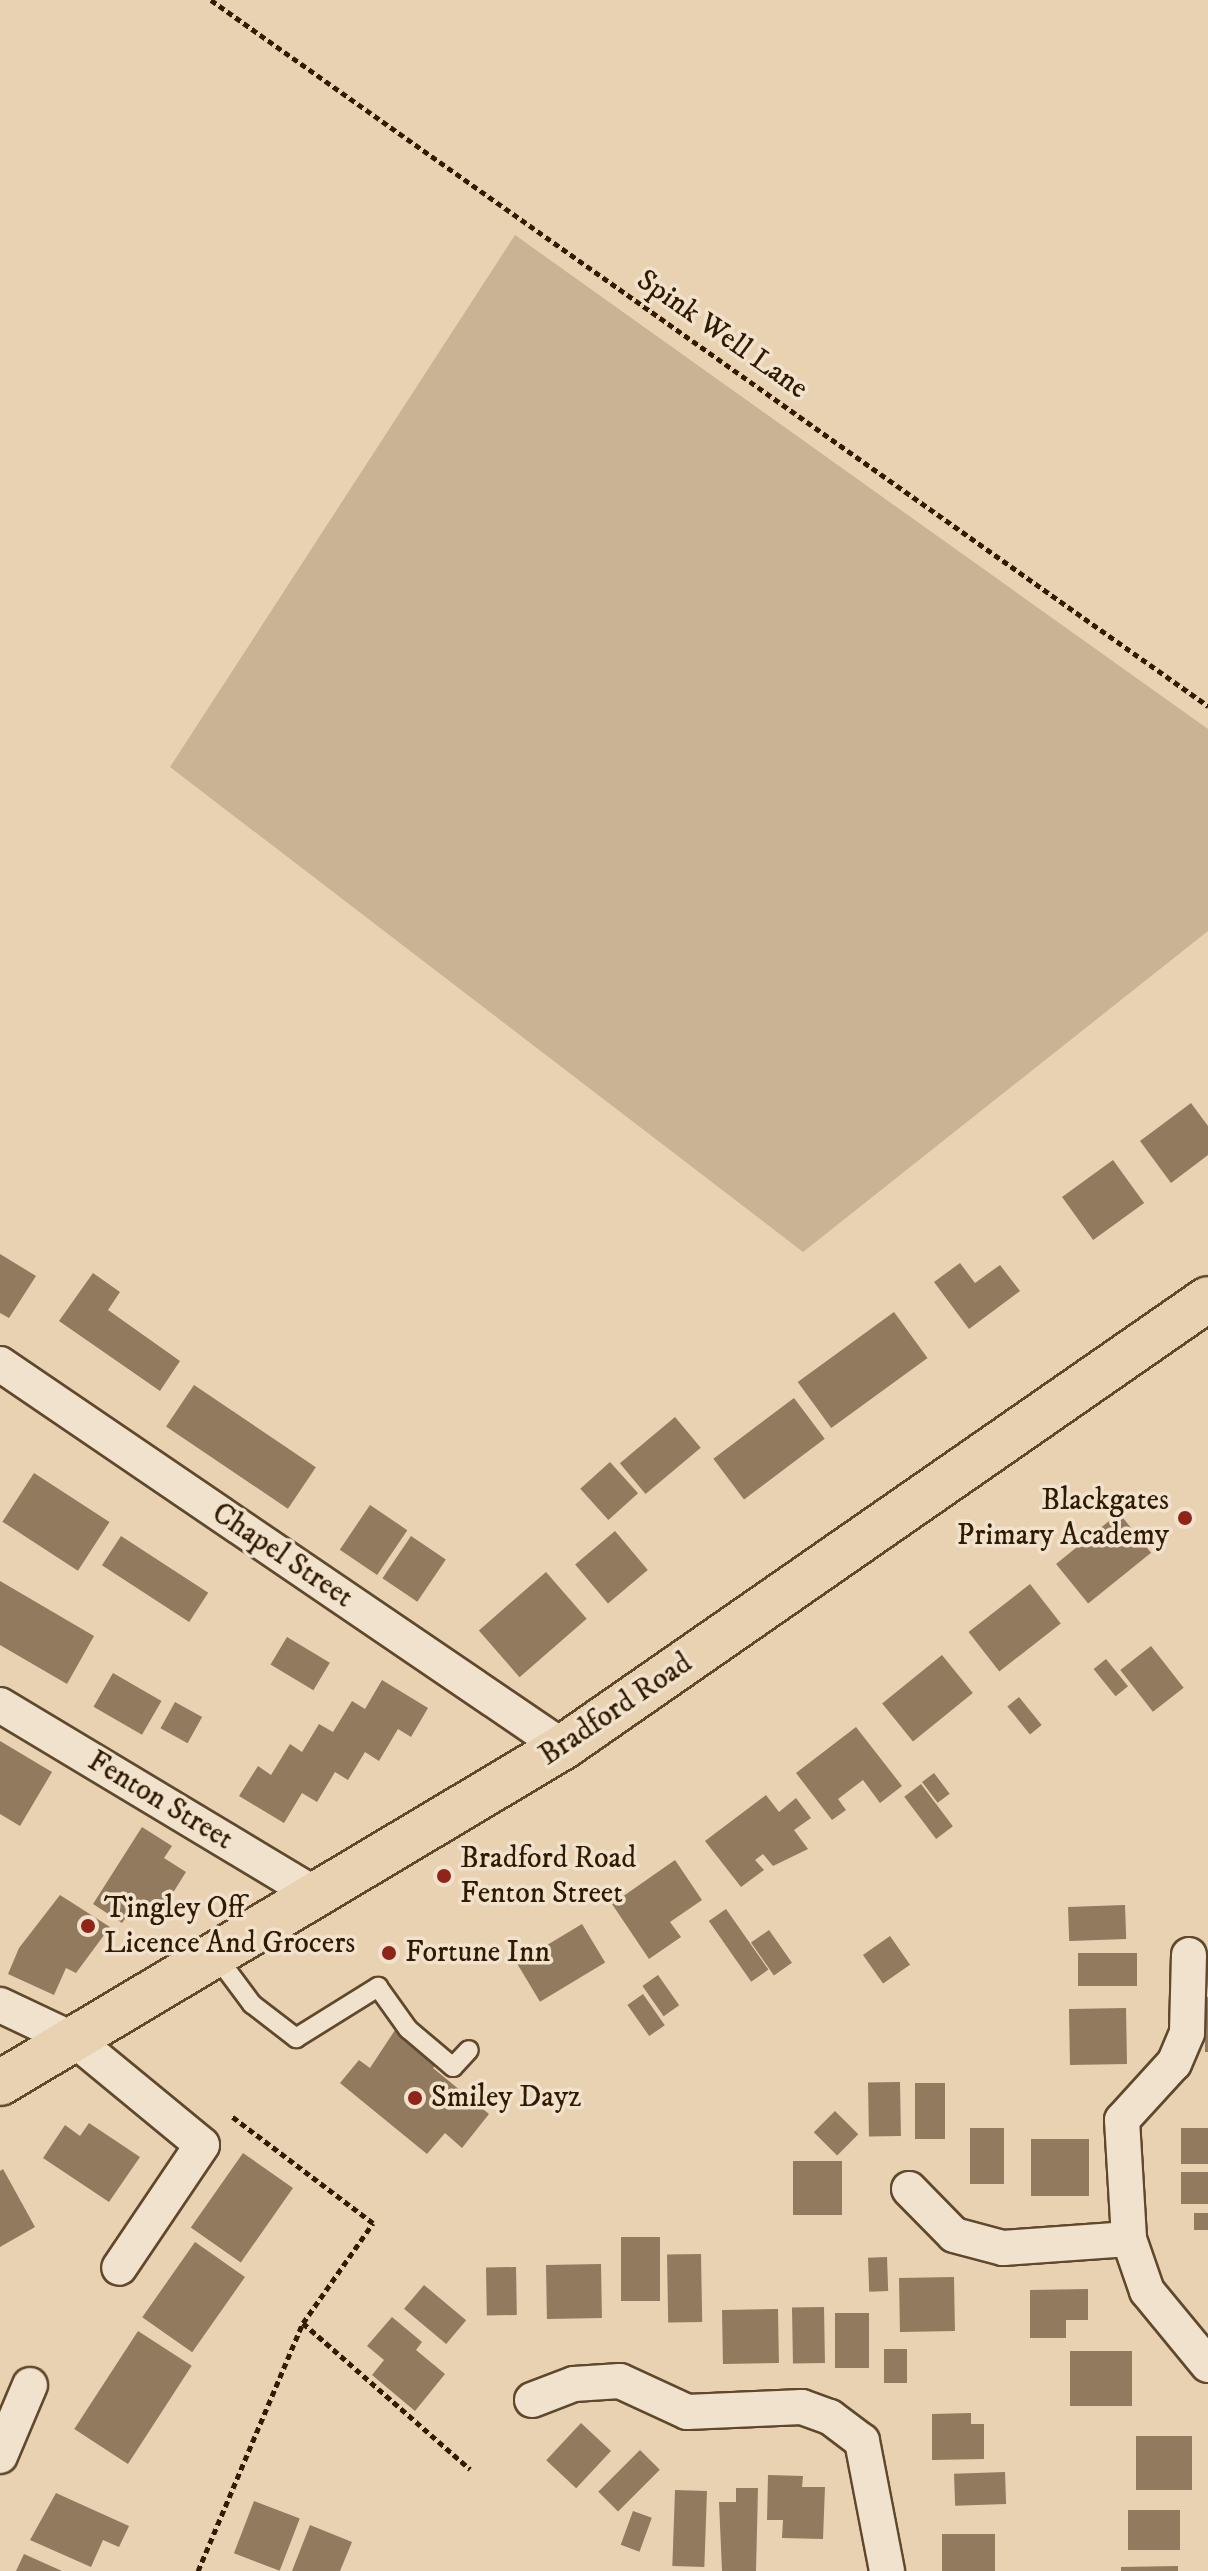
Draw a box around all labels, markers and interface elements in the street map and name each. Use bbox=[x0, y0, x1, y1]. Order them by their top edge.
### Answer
street label: Spink Well Lane bbox=[629, 263, 815, 407]
place label: Blackgates Primary Academy bbox=[957, 1483, 1169, 1554]
street label: Chapel Street bbox=[205, 1496, 359, 1616]
marker: Blackgates Primary Academy bbox=[1176, 1509, 1194, 1527]
street label: Bradford Road bbox=[533, 1646, 699, 1774]
street label: Fenton Street bbox=[81, 1744, 239, 1858]
place label: Bradford Road Fenton Street bbox=[460, 1841, 636, 1912]
marker: Bradford Road Fenton Street bbox=[435, 1867, 453, 1885]
place label: Tingley Off Licence And Grocers bbox=[104, 1891, 355, 1962]
marker: Tingley Off Licence And Grocers bbox=[79, 1917, 97, 1935]
place label: Fortune Inn bbox=[405, 1935, 550, 1971]
marker: Fortune Inn bbox=[380, 1944, 398, 1962]
place label: Smiley Dayz bbox=[431, 2080, 581, 2116]
marker: Smiley Dayz bbox=[406, 2089, 424, 2107]

